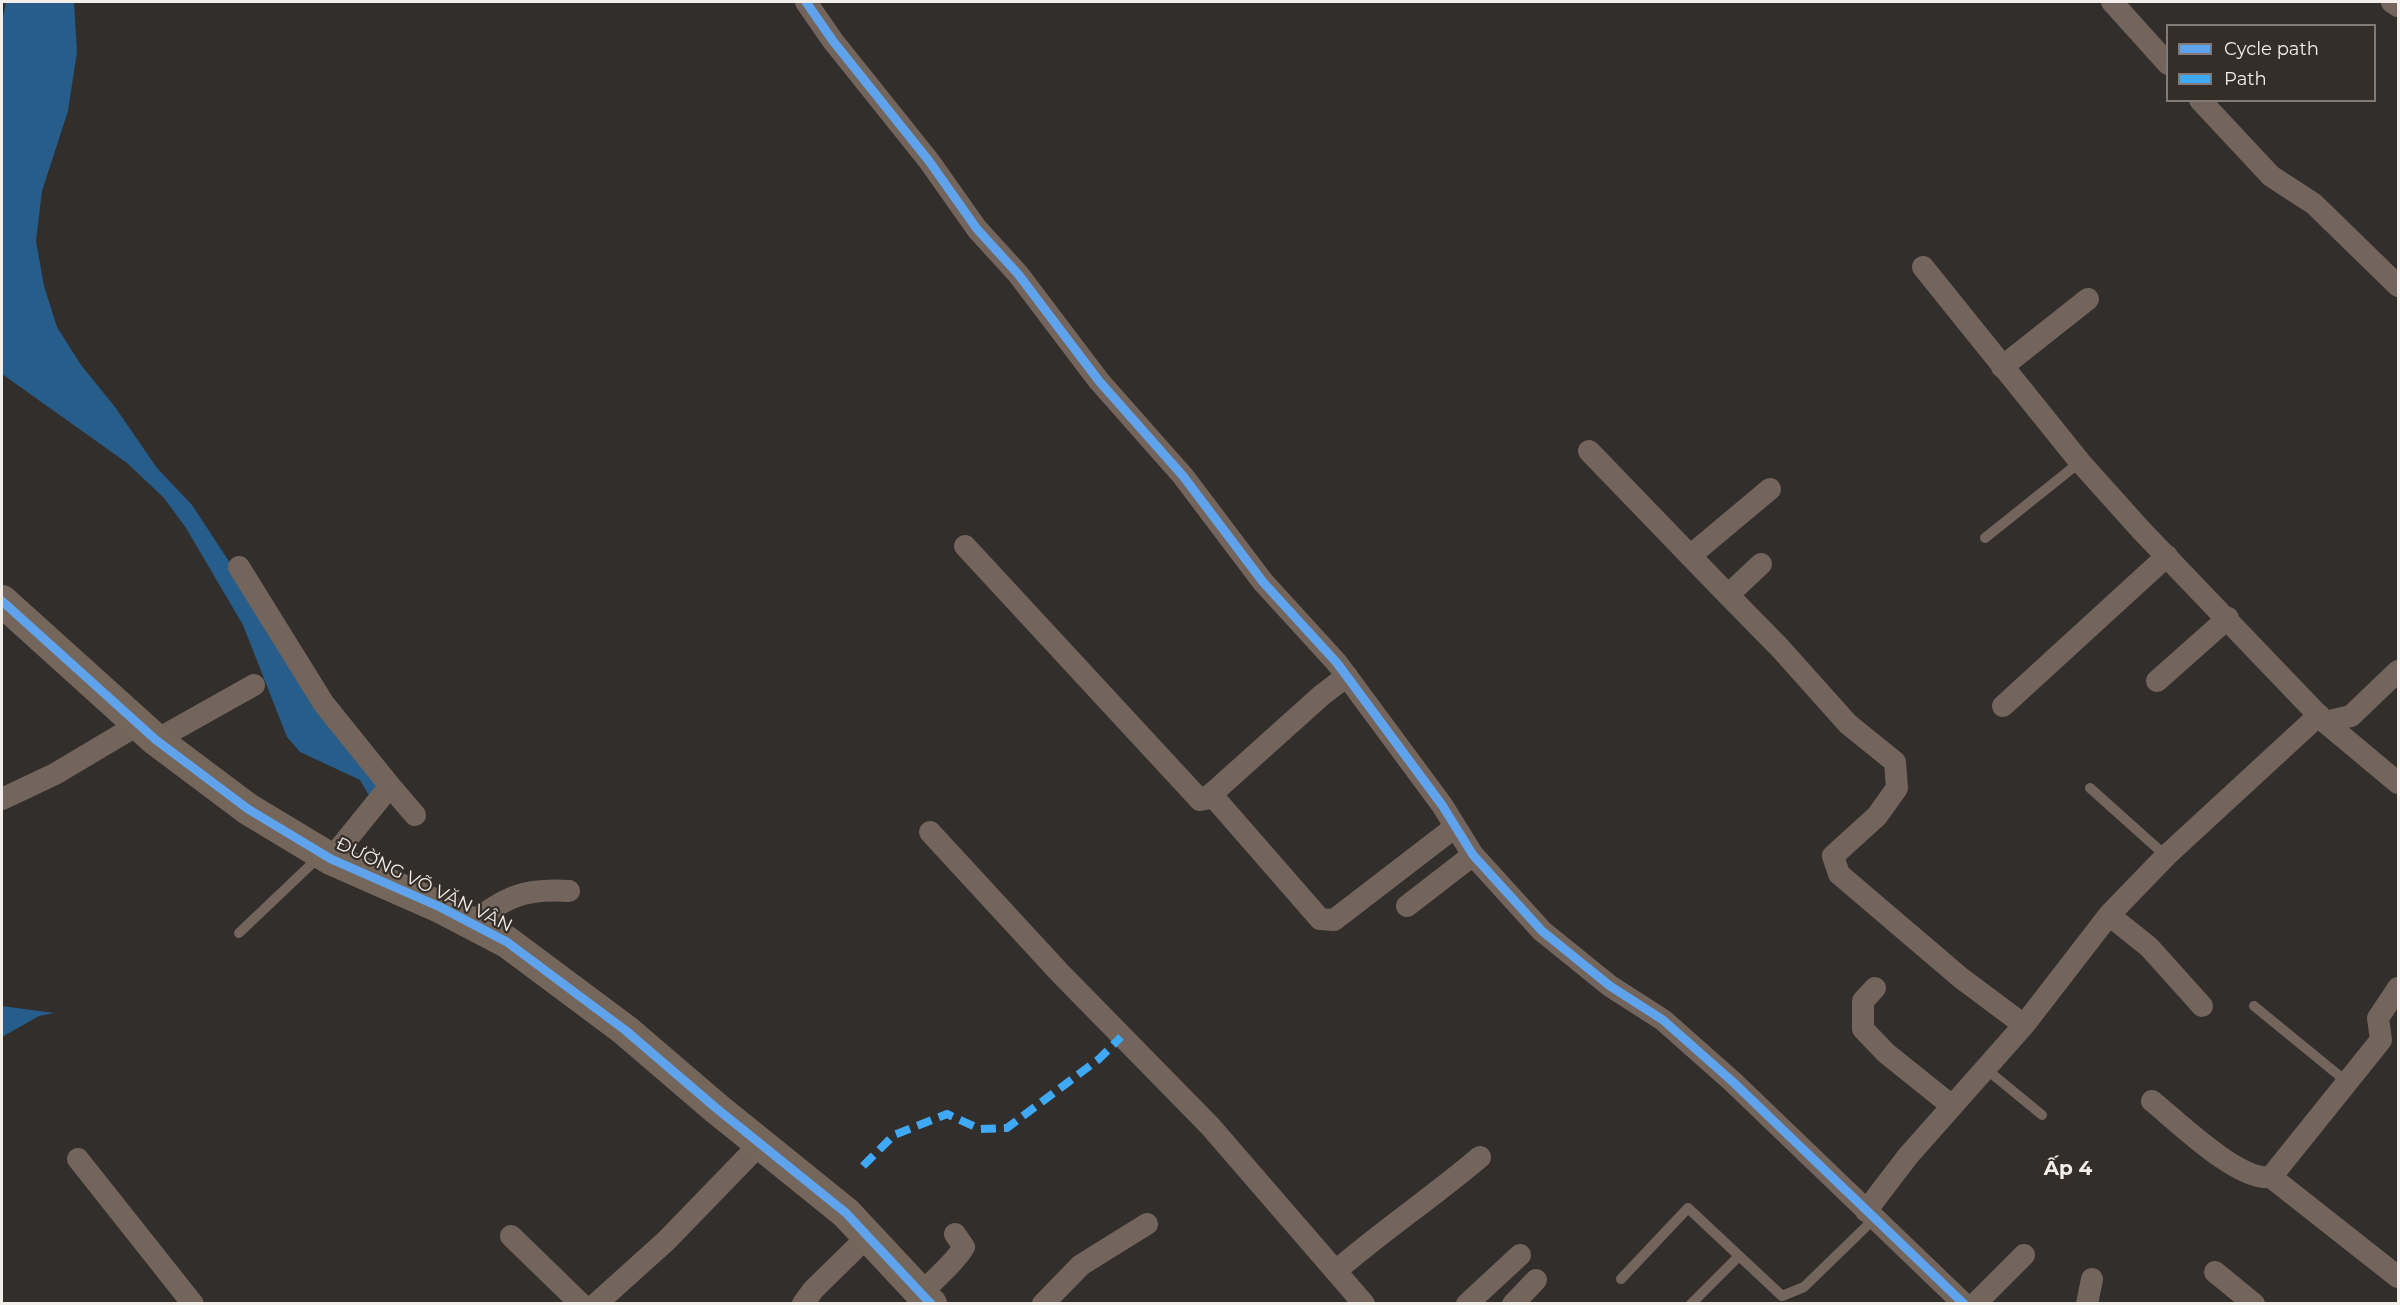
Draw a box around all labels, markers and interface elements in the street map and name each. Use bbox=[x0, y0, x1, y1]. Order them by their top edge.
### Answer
legend bbox=[2166, 24, 2376, 102]
text: Cycle path bbox=[2224, 38, 2319, 60]
text: Path bbox=[2224, 68, 2267, 90]
street label: ĐƯỜNG VÕ VĂN VÂN bbox=[332, 833, 516, 937]
district label: Ấp 4 bbox=[2044, 1157, 2092, 1181]

